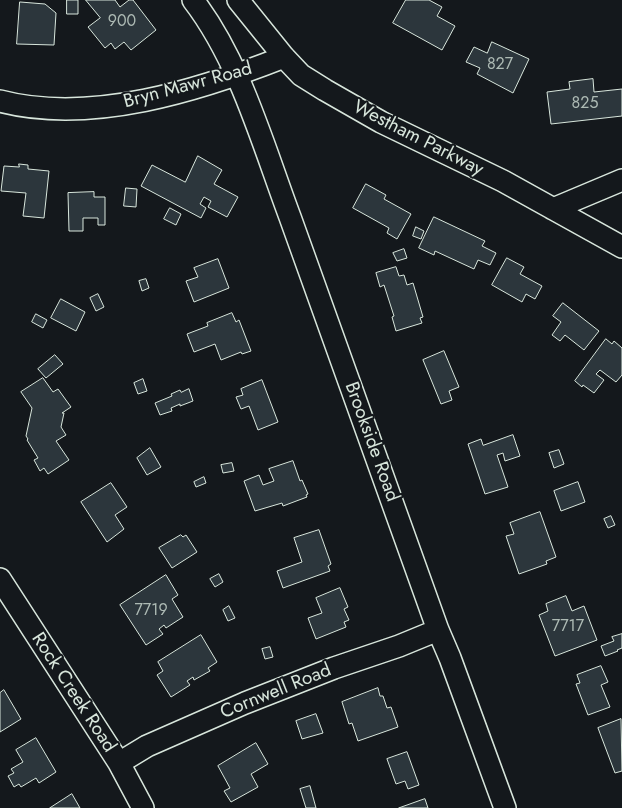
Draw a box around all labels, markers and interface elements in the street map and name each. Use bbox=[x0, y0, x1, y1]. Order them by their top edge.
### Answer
house number: 900 bbox=[108, 12, 136, 32]
house number: 827 bbox=[487, 55, 513, 75]
street label: Bryn Mawr Road bbox=[121, 58, 255, 114]
house number: 825 bbox=[572, 94, 598, 114]
street label: Westham Parkway bbox=[349, 96, 487, 182]
street label: Brookside Road bbox=[339, 379, 403, 505]
house number: 7719 bbox=[134, 601, 168, 621]
house number: 7717 bbox=[552, 617, 584, 637]
street label: Rock Creek Road bbox=[26, 629, 120, 757]
street label: Cornwell Road bbox=[217, 659, 335, 725]

